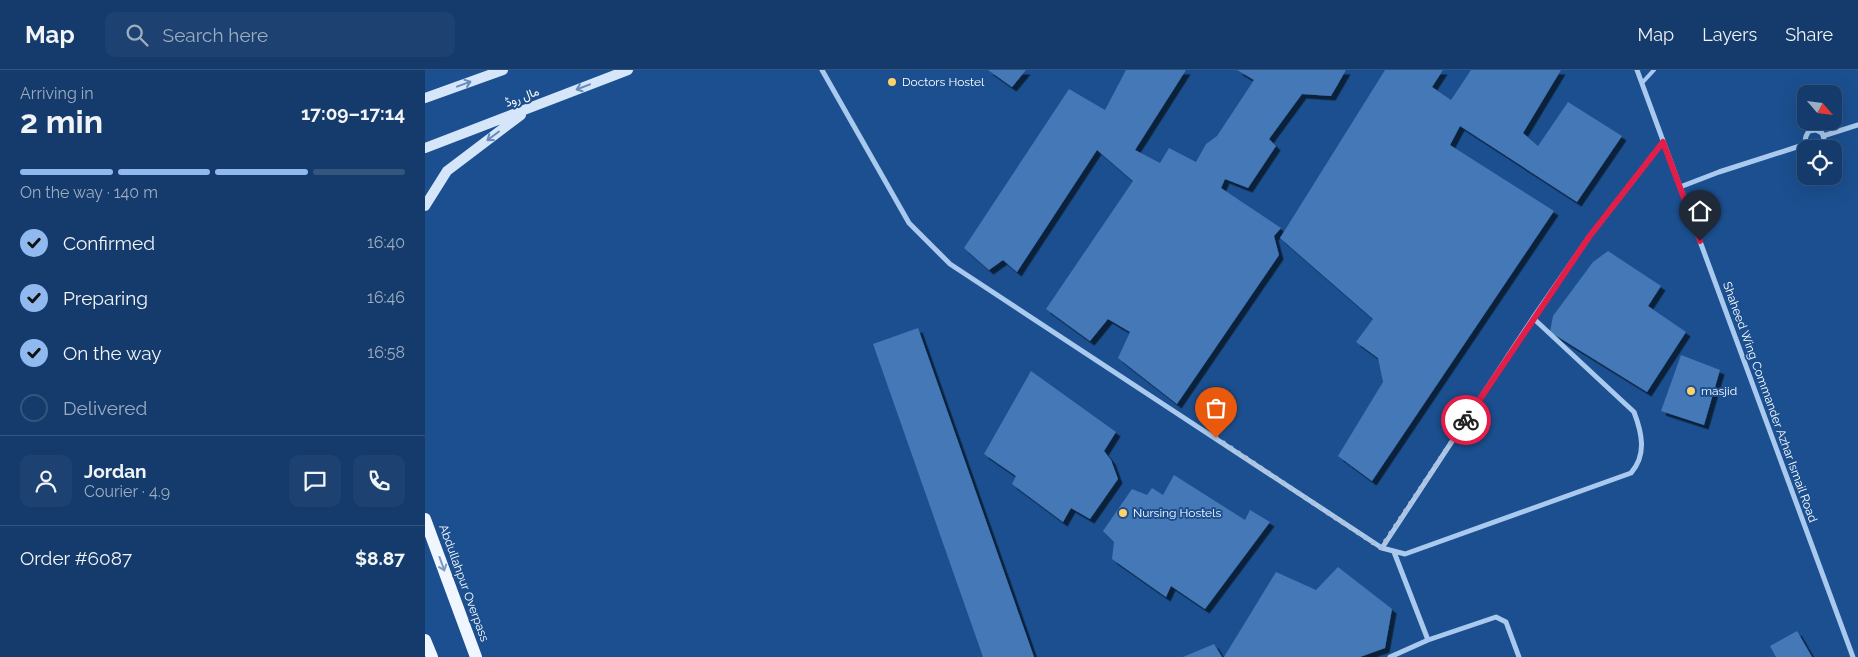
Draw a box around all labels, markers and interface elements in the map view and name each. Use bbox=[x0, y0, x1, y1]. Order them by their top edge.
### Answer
search box bbox=[105, 12, 455, 57]
text: Map bbox=[25, 20, 75, 49]
icon: search bbox=[123, 21, 151, 49]
text: Search here bbox=[163, 24, 268, 46]
text: Map bbox=[1638, 24, 1674, 45]
text: Layers bbox=[1702, 24, 1757, 45]
text: Share bbox=[1785, 24, 1833, 45]
place label: Doctors Hostel bbox=[902, 75, 985, 89]
marker: Doctors Hostel bbox=[886, 76, 898, 88]
one-way arrow bbox=[456, 79, 471, 88]
text: Arriving in bbox=[20, 84, 94, 103]
street label: مال روڈ bbox=[503, 84, 541, 111]
one-way arrow bbox=[575, 84, 590, 93]
north arrow bbox=[1797, 85, 1843, 130]
map controls bbox=[1797, 85, 1842, 185]
text: 17:09–17:14 bbox=[301, 102, 405, 124]
text: 2 min bbox=[20, 103, 103, 140]
one-way arrow bbox=[486, 131, 500, 141]
button: locate bbox=[1797, 140, 1842, 185]
text: On the way · 140 m bbox=[20, 183, 158, 202]
pin bbox=[1679, 190, 1721, 241]
icon: home bbox=[1686, 197, 1714, 225]
icon: check bbox=[20, 229, 48, 257]
text: Confirmed bbox=[63, 232, 155, 254]
text: 16:40 bbox=[367, 233, 405, 252]
street label: Shaheed Wing Commander Azhar Ismail Road bbox=[1720, 280, 1820, 524]
icon: check bbox=[20, 284, 48, 312]
text: Preparing bbox=[63, 287, 148, 309]
text: 16:46 bbox=[367, 288, 405, 307]
icon: check bbox=[20, 339, 48, 367]
text: On the way bbox=[63, 342, 162, 364]
text: 16:58 bbox=[367, 343, 405, 362]
place label: masjid bbox=[1701, 384, 1737, 398]
marker: masjid bbox=[1685, 385, 1697, 397]
pin bbox=[1195, 387, 1237, 438]
icon: bag bbox=[1202, 394, 1230, 422]
courier bbox=[1441, 395, 1491, 445]
text: Delivered bbox=[63, 397, 147, 419]
icon: bike bbox=[1452, 406, 1480, 434]
button: person bbox=[20, 455, 72, 507]
button: chat bbox=[289, 455, 341, 507]
button: phone bbox=[353, 455, 405, 507]
text: Jordan bbox=[84, 460, 147, 482]
text: Courier · 4.9 bbox=[84, 482, 170, 501]
place label: Nursing Hostels bbox=[1133, 506, 1221, 520]
marker: Nursing Hostels bbox=[1117, 507, 1129, 519]
street label: Abdullahpur Overpass bbox=[436, 522, 492, 644]
text: Order #6087 bbox=[20, 547, 132, 569]
text: $8.87 bbox=[355, 547, 405, 569]
one-way arrow bbox=[438, 556, 447, 572]

